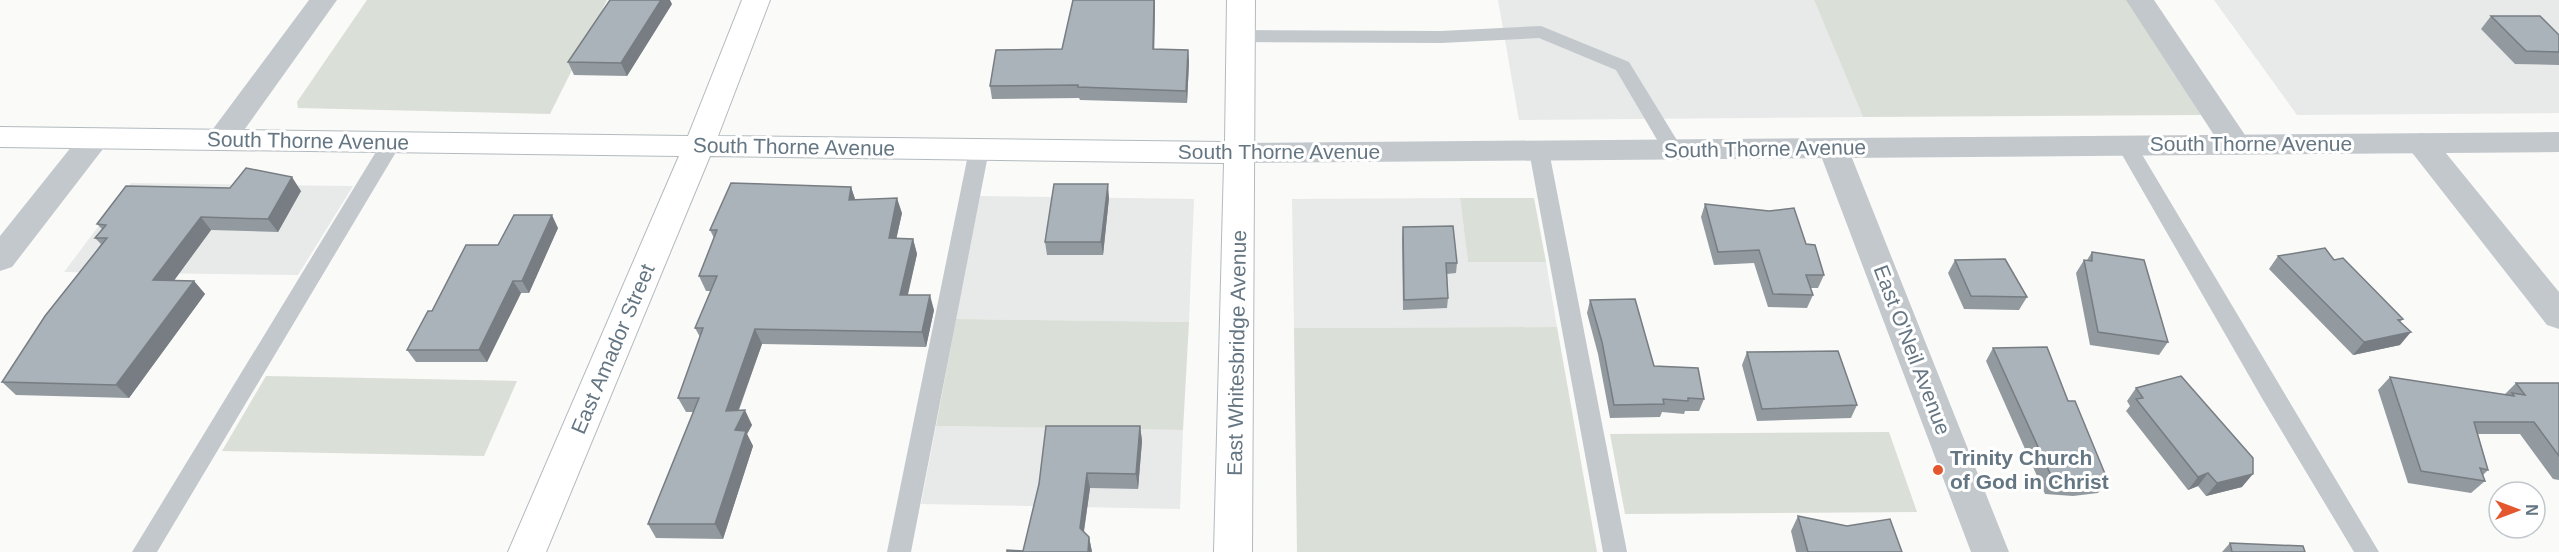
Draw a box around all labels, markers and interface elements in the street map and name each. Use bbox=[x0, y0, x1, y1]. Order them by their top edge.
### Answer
street label: South Thorne Avenue bbox=[207, 127, 409, 154]
street label: South Thorne Avenue bbox=[2150, 132, 2352, 155]
street label: South Thorne Avenue bbox=[693, 133, 895, 160]
street label: South Thorne Avenue bbox=[1664, 135, 1866, 162]
street label: South Thorne Avenue bbox=[1178, 140, 1380, 163]
street label: East Whitesbridge Avenue bbox=[1223, 230, 1250, 476]
street label: East Amador Street bbox=[566, 260, 659, 437]
street label: East O'Neil Avenue bbox=[1869, 262, 1955, 438]
place label: Trinity Church of God in Christ bbox=[1950, 446, 2109, 493]
marker: Trinity Church of God in Christ bbox=[1931, 463, 1945, 477]
north arrow bbox=[2487, 480, 2547, 540]
text: N bbox=[2523, 504, 2540, 516]

